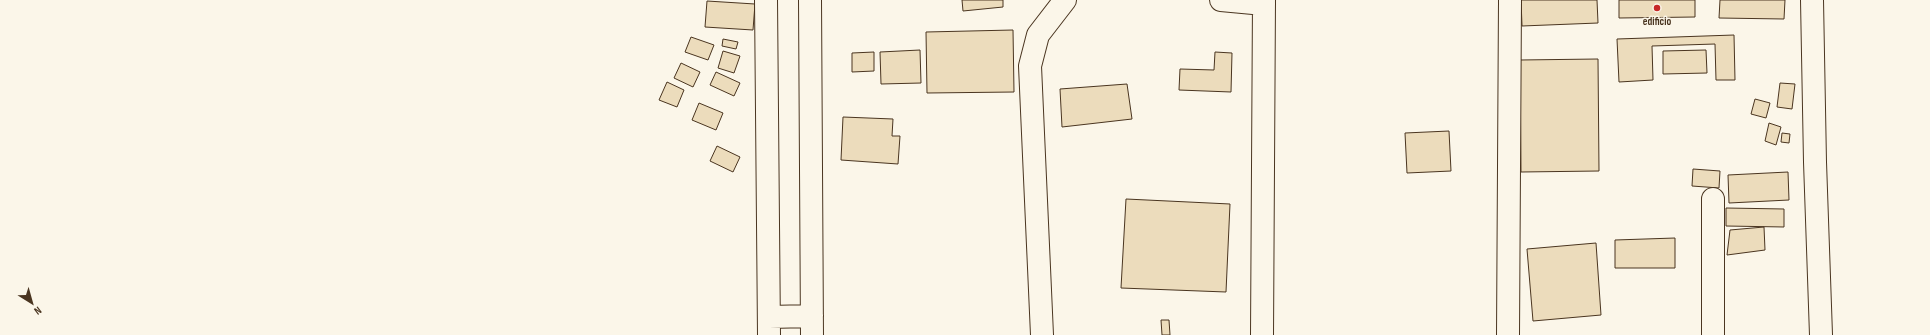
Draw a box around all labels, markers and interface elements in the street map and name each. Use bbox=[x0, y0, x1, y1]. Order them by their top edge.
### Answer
marker: edificio bbox=[1652, 3, 1662, 13]
place label: edificio bbox=[1643, 15, 1671, 28]
north arrow bbox=[12, 283, 52, 323]
text: N bbox=[31, 304, 44, 318]

